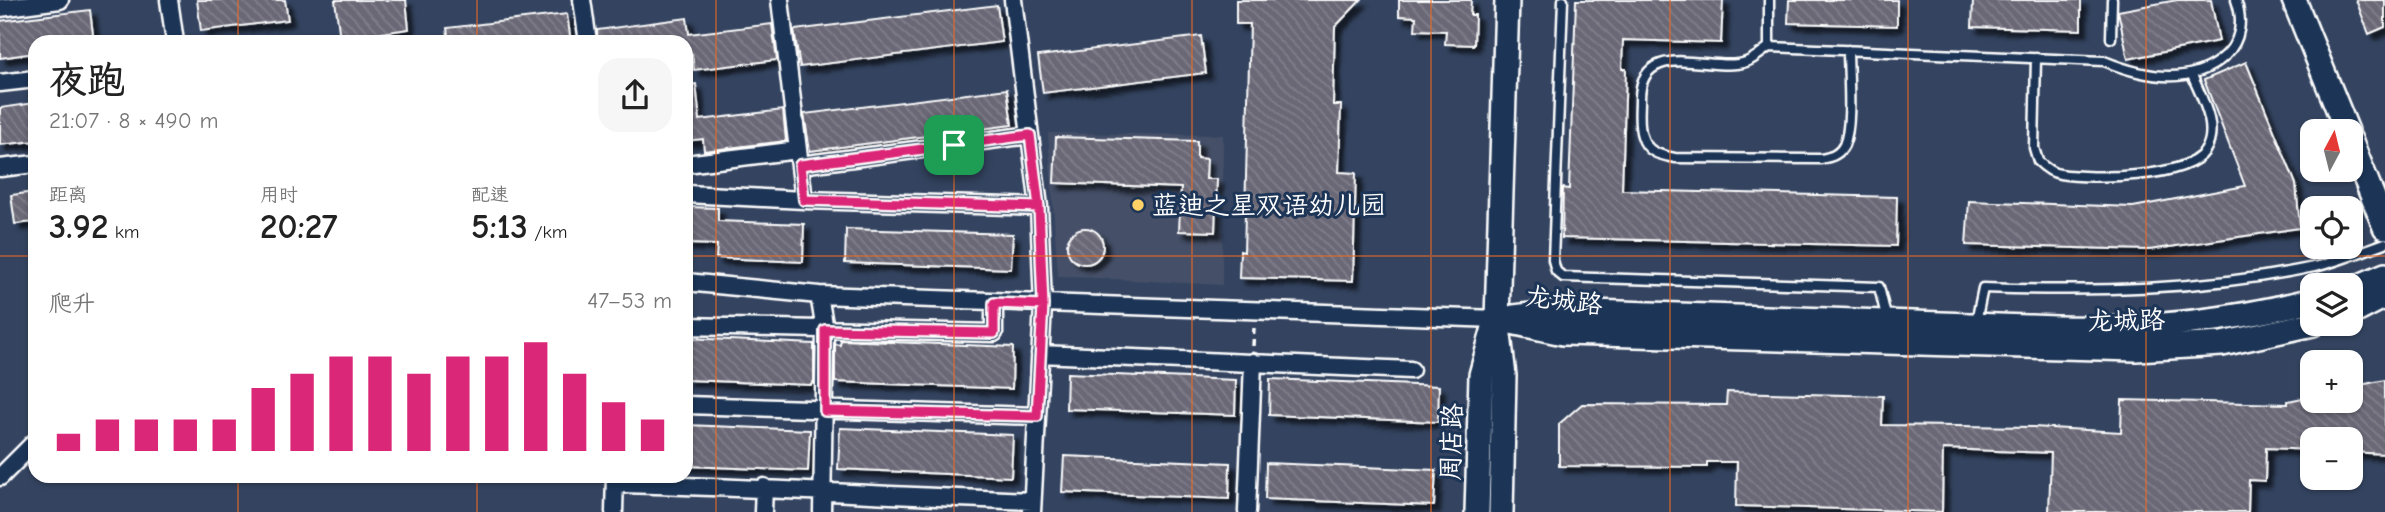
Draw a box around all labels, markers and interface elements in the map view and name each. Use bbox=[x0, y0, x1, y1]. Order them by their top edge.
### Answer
button: share bbox=[598, 58, 672, 132]
text: 夜跑 bbox=[49, 59, 125, 103]
text: 21:07 · 8 × 490 m bbox=[49, 107, 219, 134]
pin bbox=[924, 115, 984, 175]
north arrow bbox=[2300, 119, 2362, 182]
map controls bbox=[2300, 119, 2363, 490]
icon: arrive bbox=[935, 126, 973, 164]
text: 距离 bbox=[49, 184, 87, 206]
text: 用时 bbox=[260, 184, 298, 206]
text: 配速 bbox=[471, 184, 509, 206]
place label: 蓝迪之星双语幼儿园 bbox=[1152, 191, 1386, 221]
button: locate bbox=[2300, 196, 2363, 259]
marker: 蓝迪之星双语幼儿园 bbox=[1130, 197, 1146, 213]
text: 3.92 bbox=[49, 206, 108, 247]
text: 20:27 bbox=[260, 206, 338, 247]
text: 5:13 bbox=[471, 206, 528, 247]
text: km bbox=[108, 221, 140, 243]
text: /km bbox=[528, 221, 567, 243]
button: layers bbox=[2300, 273, 2363, 336]
street label: 龙城路 bbox=[1523, 281, 1604, 321]
text: 47–53 m bbox=[587, 287, 672, 314]
text: 爬升 bbox=[49, 290, 95, 317]
street label: 龙城路 bbox=[2087, 305, 2165, 337]
button: + bbox=[2300, 350, 2363, 413]
street label: 周店路 bbox=[1436, 403, 1468, 482]
button: − bbox=[2300, 427, 2363, 490]

